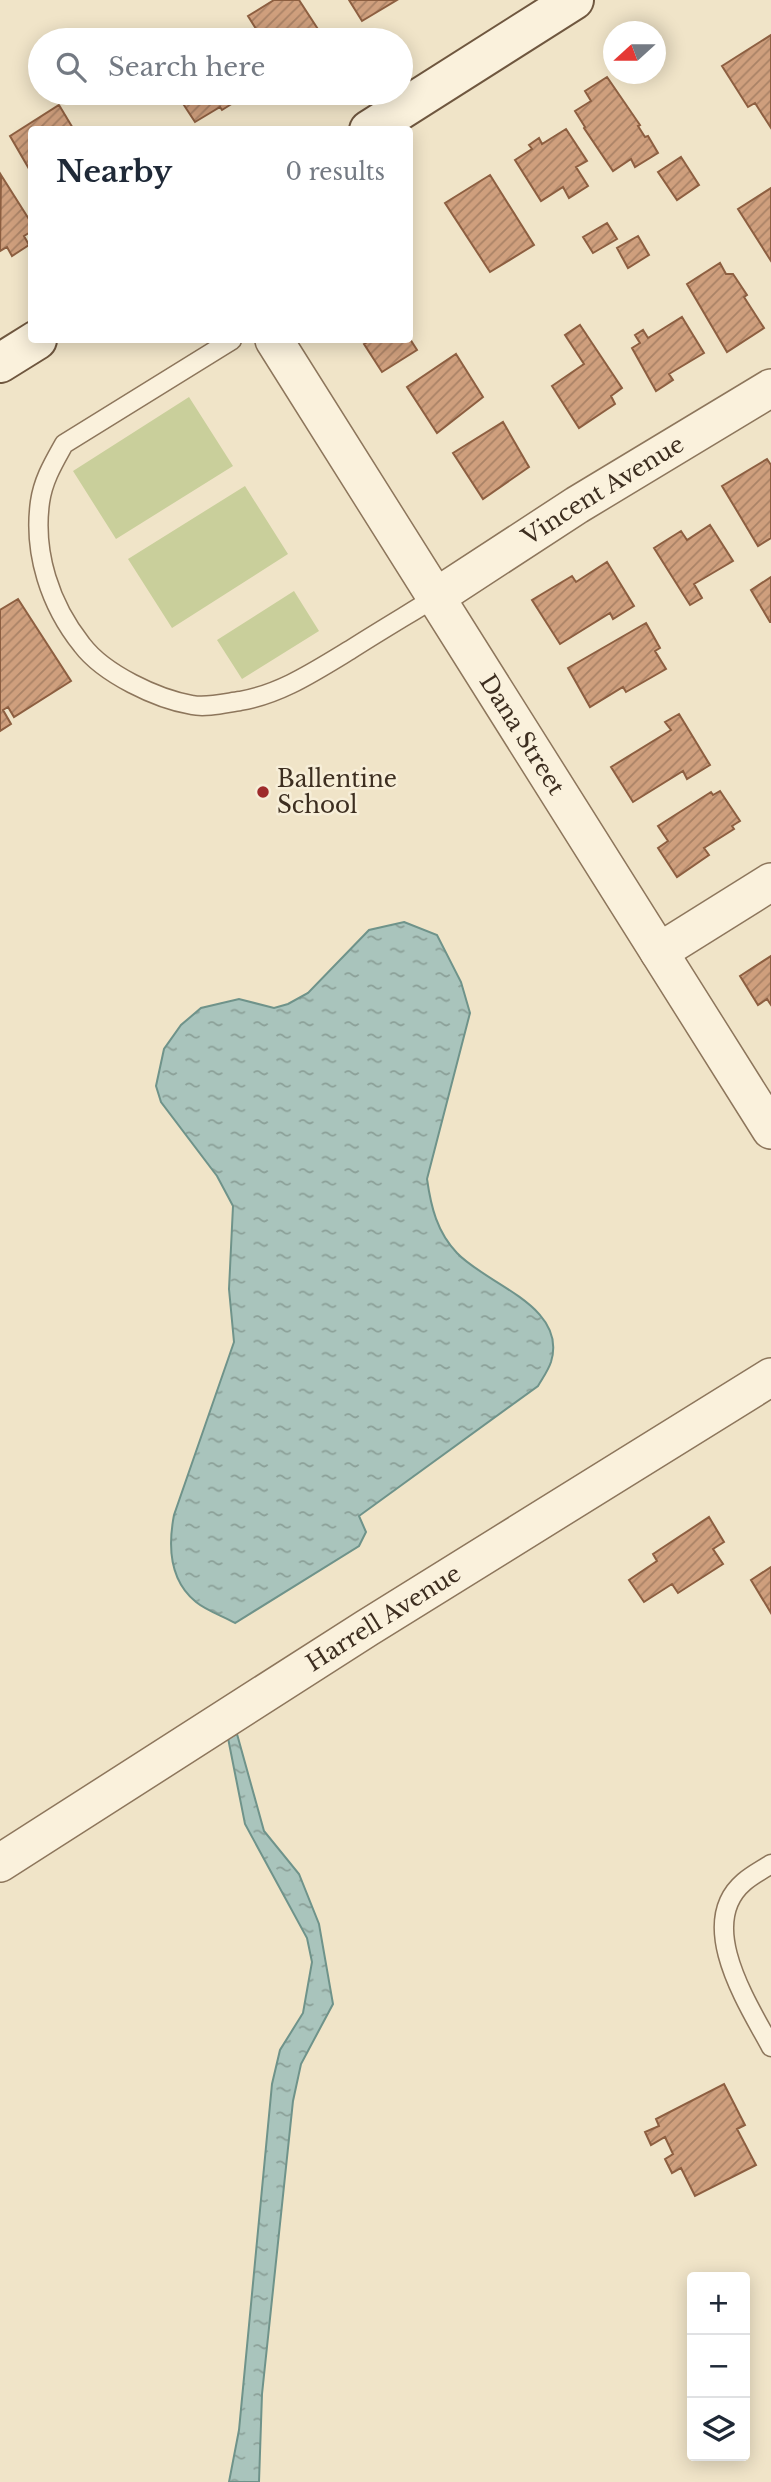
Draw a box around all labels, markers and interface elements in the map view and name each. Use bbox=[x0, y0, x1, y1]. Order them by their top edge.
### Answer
north arrow bbox=[603, 21, 666, 84]
search box bbox=[28, 28, 413, 105]
icon: search bbox=[52, 48, 90, 86]
text: Search here bbox=[108, 51, 265, 83]
text: Nearby bbox=[56, 153, 172, 190]
text: 0 results bbox=[286, 158, 385, 186]
street label: Vincent Avenue bbox=[516, 430, 689, 552]
street label: Dana Street bbox=[474, 669, 571, 800]
place label: Ballentine School bbox=[277, 765, 397, 819]
marker: Ballentine School bbox=[255, 784, 271, 800]
street label: Harrell Avenue bbox=[301, 1559, 466, 1677]
map controls bbox=[687, 2272, 750, 2461]
button: + bbox=[687, 2272, 750, 2335]
button: − bbox=[687, 2335, 750, 2398]
button: layers bbox=[687, 2398, 750, 2461]

